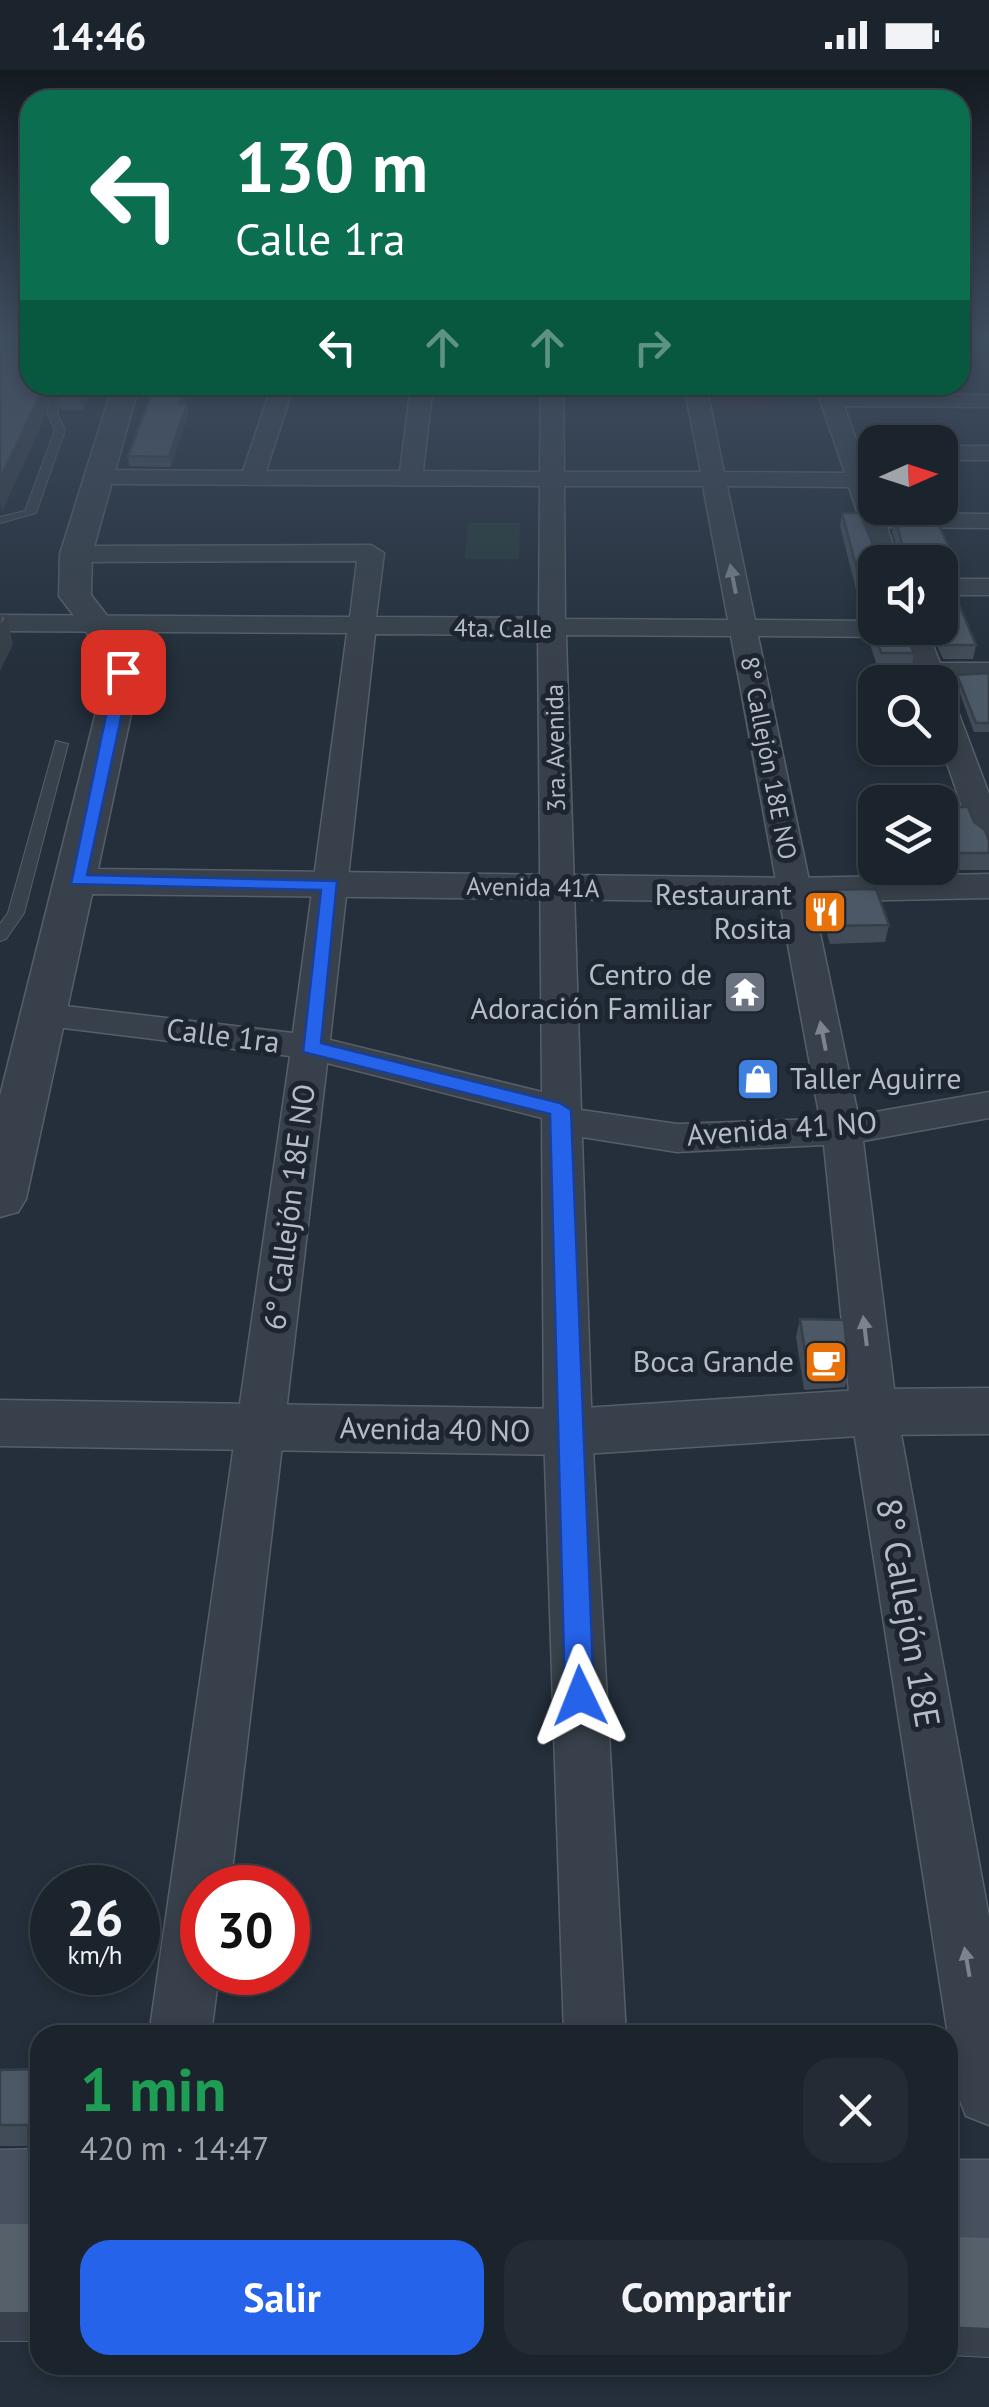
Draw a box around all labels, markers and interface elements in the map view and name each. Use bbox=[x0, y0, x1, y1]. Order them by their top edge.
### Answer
text: 14:46 bbox=[50, 11, 146, 60]
text: 130 m bbox=[235, 121, 428, 211]
icon: left bbox=[70, 130, 200, 260]
text: Calle 1ra bbox=[235, 209, 406, 267]
icon: left bbox=[310, 320, 365, 375]
icon: ahead bbox=[415, 320, 470, 375]
icon: ahead bbox=[520, 320, 575, 375]
icon: right bbox=[625, 320, 680, 375]
north arrow bbox=[858, 425, 958, 525]
map controls bbox=[858, 425, 958, 885]
button: sound bbox=[858, 545, 958, 645]
one-way arrow bbox=[725, 563, 741, 594]
street label: 4ta. Calle bbox=[454, 611, 552, 645]
pin bbox=[81, 630, 166, 715]
icon: arrive bbox=[96, 645, 151, 700]
street label: 8° Callejón 18E NO bbox=[734, 654, 804, 862]
button: search bbox=[858, 665, 958, 765]
street label: 3ra. Avenida bbox=[538, 684, 572, 812]
button: layers bbox=[858, 785, 958, 885]
street label: Avenida 41A bbox=[466, 870, 600, 904]
place label: Restaurant Rosita bbox=[655, 874, 792, 947]
restaurant icon: Restaurant Rosita bbox=[802, 889, 848, 935]
place label: Centro de Adoración Familiar bbox=[470, 954, 712, 1027]
temple icon: Centro de Adoración Familiar bbox=[722, 969, 768, 1015]
street label: Calle 1ra bbox=[164, 1008, 282, 1061]
one-way arrow bbox=[815, 1020, 831, 1051]
shop icon: Taller Aguirre bbox=[735, 1056, 781, 1102]
place label: Taller Aguirre bbox=[790, 1058, 962, 1097]
street label: 6° Callejón 18E NO bbox=[254, 1082, 323, 1332]
street label: Avenida 41 NO bbox=[685, 1101, 878, 1154]
one-way arrow bbox=[857, 1314, 873, 1346]
cafe icon: Boca Grande bbox=[803, 1339, 849, 1385]
place label: Boca Grande bbox=[633, 1341, 794, 1380]
street label: Avenida 40 NO bbox=[339, 1407, 531, 1450]
street label: 8° Callejón 18E bbox=[866, 1495, 952, 1731]
position arrow bbox=[528, 1644, 632, 1748]
speed limit sign: 30 bbox=[180, 1865, 310, 1995]
text: 26 bbox=[67, 1885, 123, 1950]
text: km/h bbox=[68, 1939, 122, 1971]
one-way arrow bbox=[959, 1946, 974, 1978]
text: 1 min bbox=[80, 2050, 226, 2128]
button: close bbox=[803, 2058, 908, 2163]
text: 420 m · 14:47 bbox=[80, 2127, 269, 2169]
button: Salir bbox=[80, 2240, 484, 2355]
button: Compartir bbox=[504, 2240, 908, 2355]

